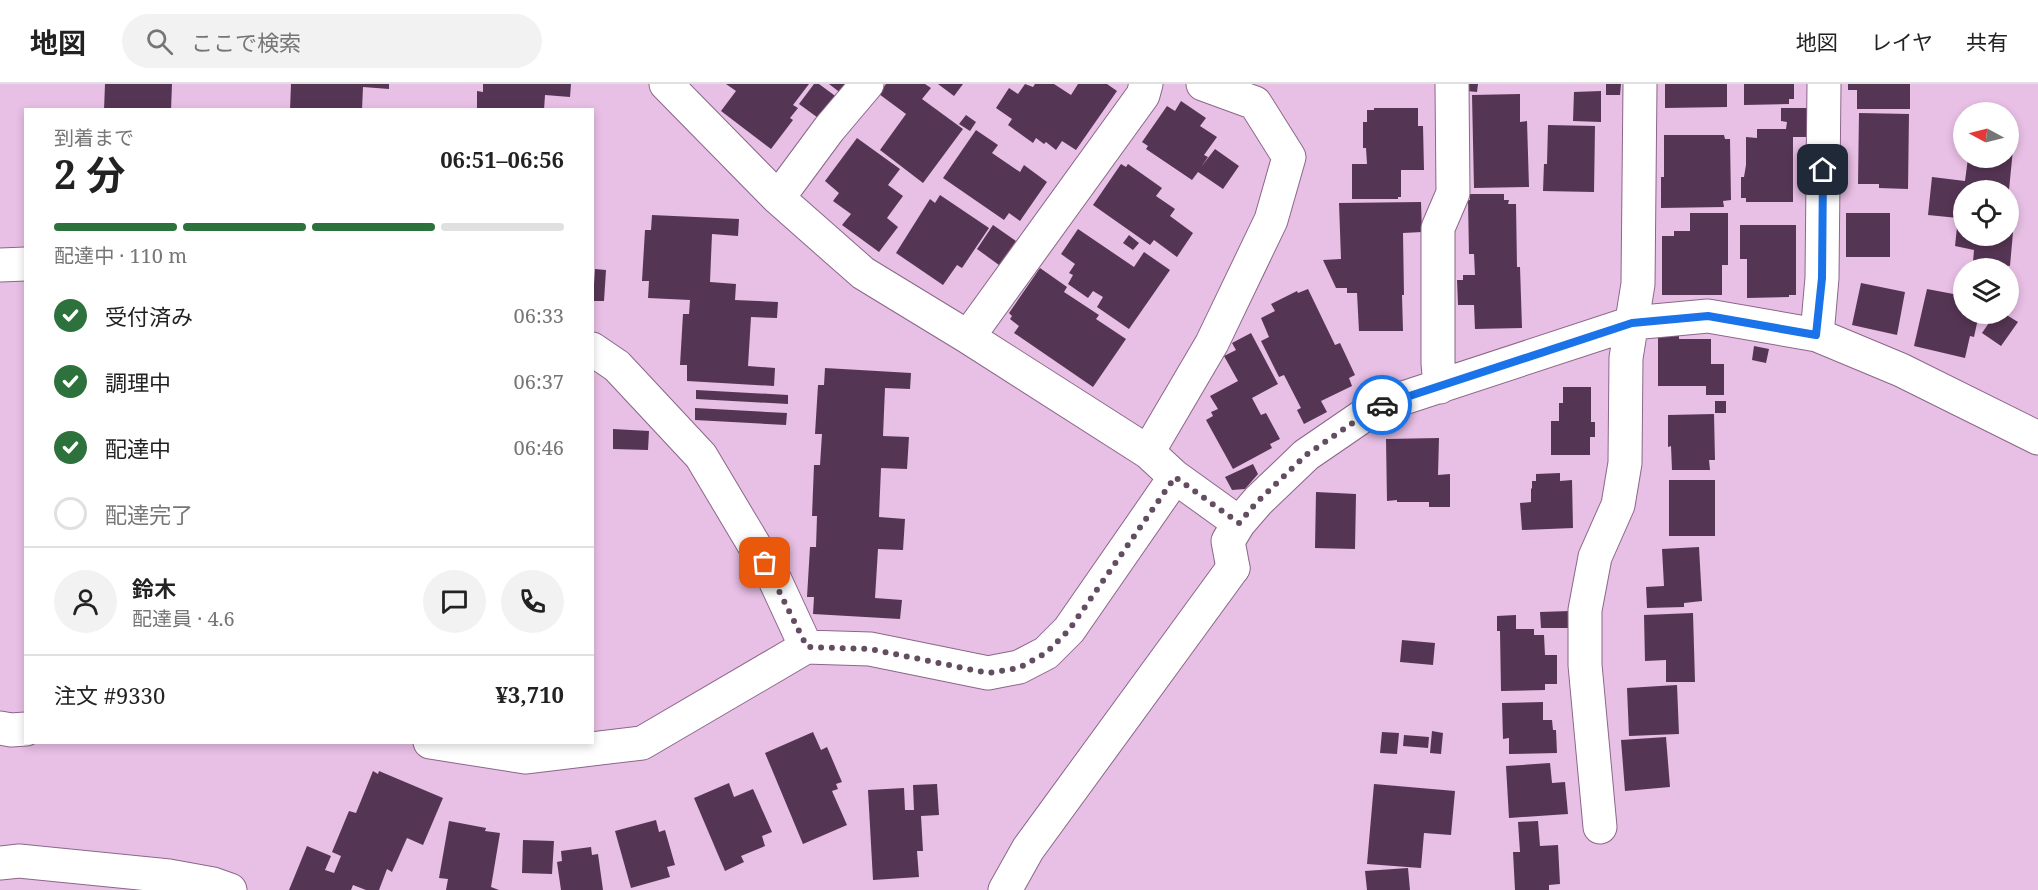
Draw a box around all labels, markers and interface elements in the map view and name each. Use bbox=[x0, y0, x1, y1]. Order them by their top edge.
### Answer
search box bbox=[122, 14, 542, 68]
text: 地図 bbox=[30, 23, 86, 61]
icon: search bbox=[143, 25, 176, 58]
text: ここで検索 bbox=[191, 27, 301, 57]
text: 地図 bbox=[1796, 28, 1838, 56]
text: レイヤ bbox=[1871, 28, 1933, 56]
text: 共有 bbox=[1966, 28, 2008, 56]
north arrow bbox=[1953, 102, 2019, 168]
map controls bbox=[1953, 102, 2019, 324]
text: 到着まで bbox=[54, 124, 134, 151]
text: 06:51–06:56 bbox=[440, 144, 564, 174]
pin bbox=[1797, 144, 1848, 195]
text: 2 分 bbox=[54, 147, 125, 200]
icon: home bbox=[1806, 153, 1839, 186]
button: locate bbox=[1953, 180, 2019, 246]
text: 配達中 · 110 m bbox=[54, 242, 187, 269]
button: layers bbox=[1953, 258, 2019, 324]
icon: check bbox=[54, 299, 87, 332]
text: 受付済み bbox=[105, 301, 193, 331]
text: 06:33 bbox=[514, 302, 564, 329]
icon: check bbox=[54, 365, 87, 398]
text: 調理中 bbox=[105, 367, 171, 397]
text: 06:37 bbox=[514, 368, 564, 395]
courier bbox=[1352, 375, 1412, 435]
icon: car bbox=[1366, 389, 1399, 422]
icon: check bbox=[54, 431, 87, 464]
text: 配達中 bbox=[105, 433, 171, 463]
text: 06:46 bbox=[514, 434, 564, 461]
text: 配達完了 bbox=[105, 499, 193, 529]
pin bbox=[739, 537, 790, 588]
icon: bag bbox=[748, 546, 781, 579]
button: person bbox=[54, 570, 117, 633]
button: chat bbox=[423, 570, 486, 633]
button: phone bbox=[501, 570, 564, 633]
text: 鈴木 bbox=[132, 573, 176, 603]
text: 配達員 · 4.6 bbox=[132, 605, 235, 632]
text: ¥3,710 bbox=[495, 679, 564, 709]
text: 注文 #9330 bbox=[54, 680, 165, 710]

